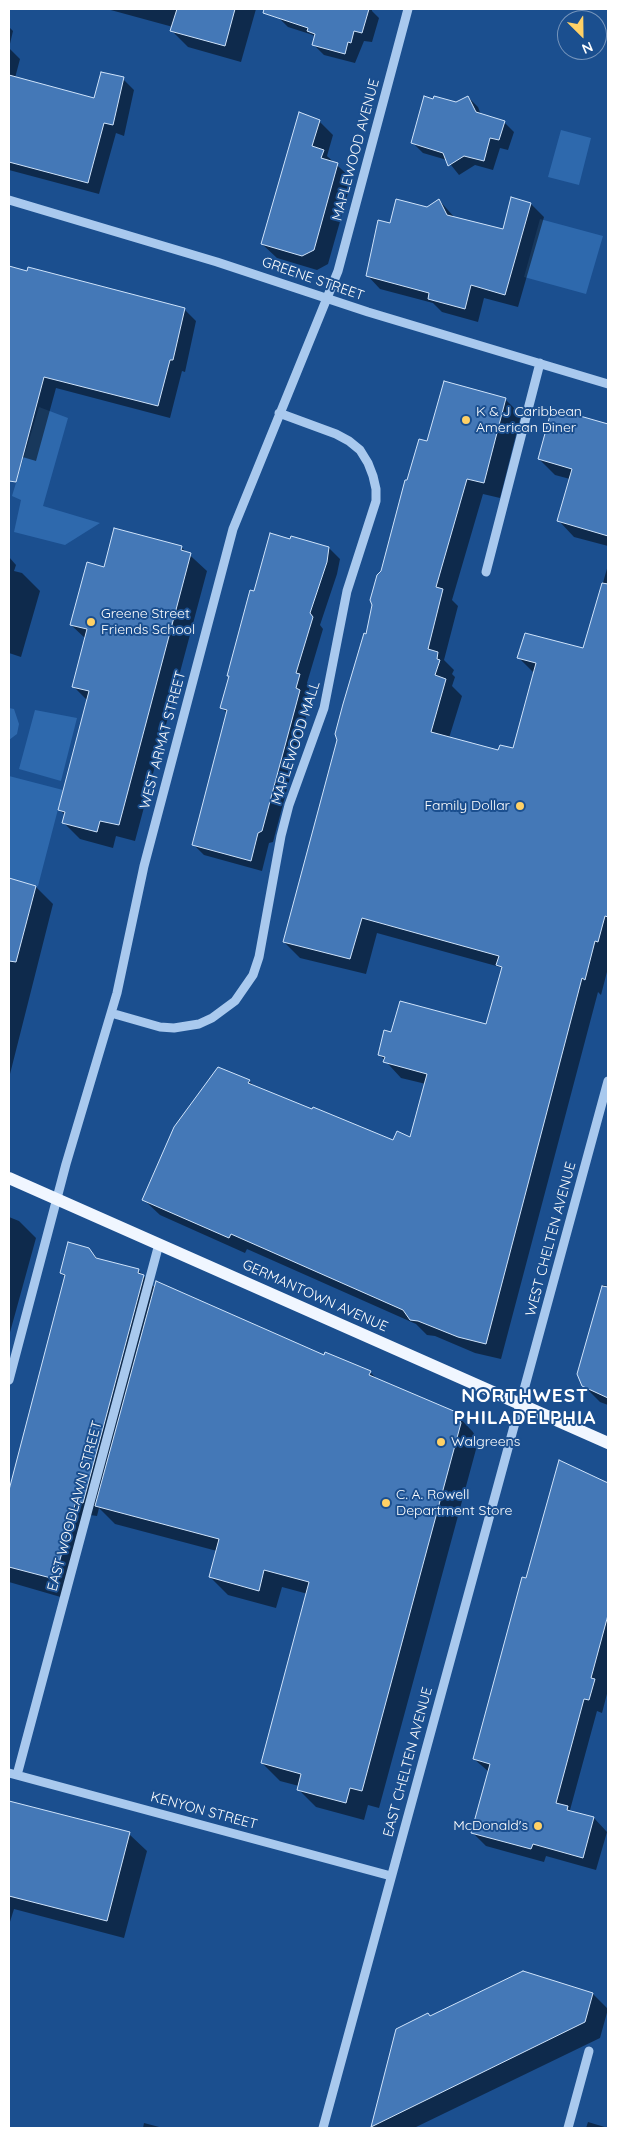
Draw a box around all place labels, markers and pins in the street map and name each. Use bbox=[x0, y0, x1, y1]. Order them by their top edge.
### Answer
place label: K & J Caribbean American Diner bbox=[476, 404, 582, 437]
marker: K & J Caribbean American Diner bbox=[460, 414, 472, 426]
place label: Greene Street Friends School bbox=[101, 606, 195, 638]
marker: Greene Street Friends School bbox=[85, 616, 97, 628]
place label: Family Dollar bbox=[424, 798, 510, 814]
marker: Family Dollar bbox=[514, 800, 526, 812]
place label: Walgreens bbox=[451, 1434, 520, 1450]
marker: Walgreens bbox=[435, 1436, 447, 1448]
place label: C. A. Rowell Department Store bbox=[396, 1487, 513, 1520]
marker: C. A. Rowell Department Store bbox=[380, 1497, 392, 1509]
place label: McDonald's bbox=[453, 1818, 528, 1834]
marker: McDonald's bbox=[532, 1820, 544, 1832]

